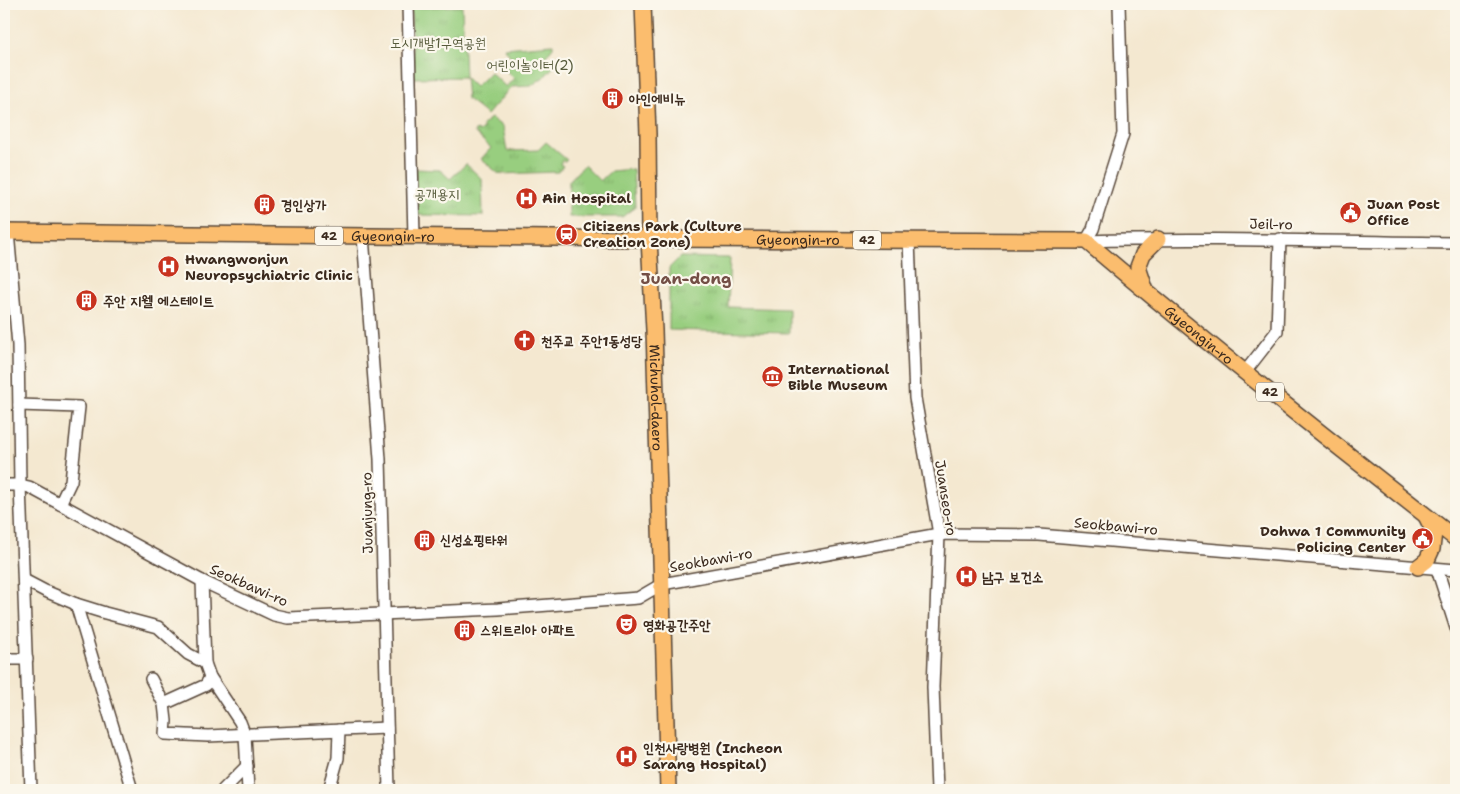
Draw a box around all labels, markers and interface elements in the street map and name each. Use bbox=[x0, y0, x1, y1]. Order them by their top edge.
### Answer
park label: 도시개발1구역공원 bbox=[390, 34, 486, 52]
park label: 어린이놀이터(2) bbox=[486, 56, 574, 74]
building icon: 아인에비뉴 bbox=[601, 87, 625, 111]
place label: 아인에비뉴 bbox=[629, 90, 686, 108]
park label: 공개용지 bbox=[414, 185, 460, 203]
hospital icon: Ain Hospital bbox=[514, 186, 538, 210]
place label: Ain Hospital bbox=[542, 189, 631, 207]
building icon: 경인상가 bbox=[253, 193, 277, 217]
place label: Juan Post Office bbox=[1367, 195, 1440, 229]
place label: 경인상가 bbox=[281, 196, 327, 214]
public building icon: Juan Post Office bbox=[1339, 200, 1363, 224]
street label: Jeil-ro bbox=[1249, 215, 1293, 233]
place label: Citizens Park (Culture Creation Zone) bbox=[583, 217, 742, 251]
station icon: Citizens Park (Culture Creation Zone) bbox=[555, 222, 579, 246]
road number: 42 bbox=[315, 227, 343, 246]
street label: Gyeongin-ro bbox=[351, 227, 435, 246]
street label: Gyeongin-ro bbox=[756, 230, 840, 249]
road number: 42 bbox=[853, 230, 881, 250]
place label: Hwangwonjun Neuropsychiatric Clinic bbox=[185, 250, 353, 284]
hospital icon: Hwangwonjun Neuropsychiatric Clinic bbox=[157, 255, 181, 279]
district label: Juan-dong bbox=[641, 268, 731, 289]
building icon: 주안 지웰 에스테이트 bbox=[75, 289, 99, 313]
place label: 주안 지웰 에스테이트 bbox=[103, 292, 214, 310]
street label: Gyeongin-ro bbox=[1161, 302, 1237, 369]
church icon: 천주교 주안1동성당 bbox=[513, 329, 537, 353]
place label: 천주교 주안1동성당 bbox=[541, 332, 643, 350]
street label: Michuhol-daero bbox=[645, 344, 667, 451]
place label: International Bible Museum bbox=[788, 360, 889, 394]
museum icon: International Bible Museum bbox=[760, 365, 784, 389]
road number: 42 bbox=[1256, 382, 1284, 402]
street label: Juanseo-ro bbox=[931, 459, 961, 537]
street label: Juanjung-ro bbox=[357, 472, 377, 554]
street label: Seokbawi-ro bbox=[1073, 513, 1159, 539]
place label: Dohwa 1 Community Policing Center bbox=[1260, 522, 1406, 556]
public building icon: Dohwa 1 Community Policing Center bbox=[1410, 527, 1434, 551]
building icon: 신성쇼핑타워 bbox=[412, 528, 436, 552]
place label: 신성쇼핑타워 bbox=[440, 531, 508, 549]
street label: Seokbawi-ro bbox=[668, 544, 754, 576]
street label: Seokbawi-ro bbox=[207, 560, 291, 610]
hospital icon: 남구 보건소 bbox=[954, 565, 978, 589]
place label: 남구 보건소 bbox=[982, 568, 1043, 586]
theatre icon: 영화공간주안 bbox=[615, 613, 639, 637]
place label: 영화공간주안 bbox=[643, 616, 711, 634]
building icon: 스위트리아 아파트 bbox=[452, 618, 476, 642]
place label: 스위트리아 아파트 bbox=[480, 621, 575, 639]
place label: 인천사랑병원 (Incheon Sarang Hospital) bbox=[643, 739, 782, 773]
hospital icon: 인천사랑병원 (Incheon Sarang Hospital) bbox=[615, 744, 639, 768]

